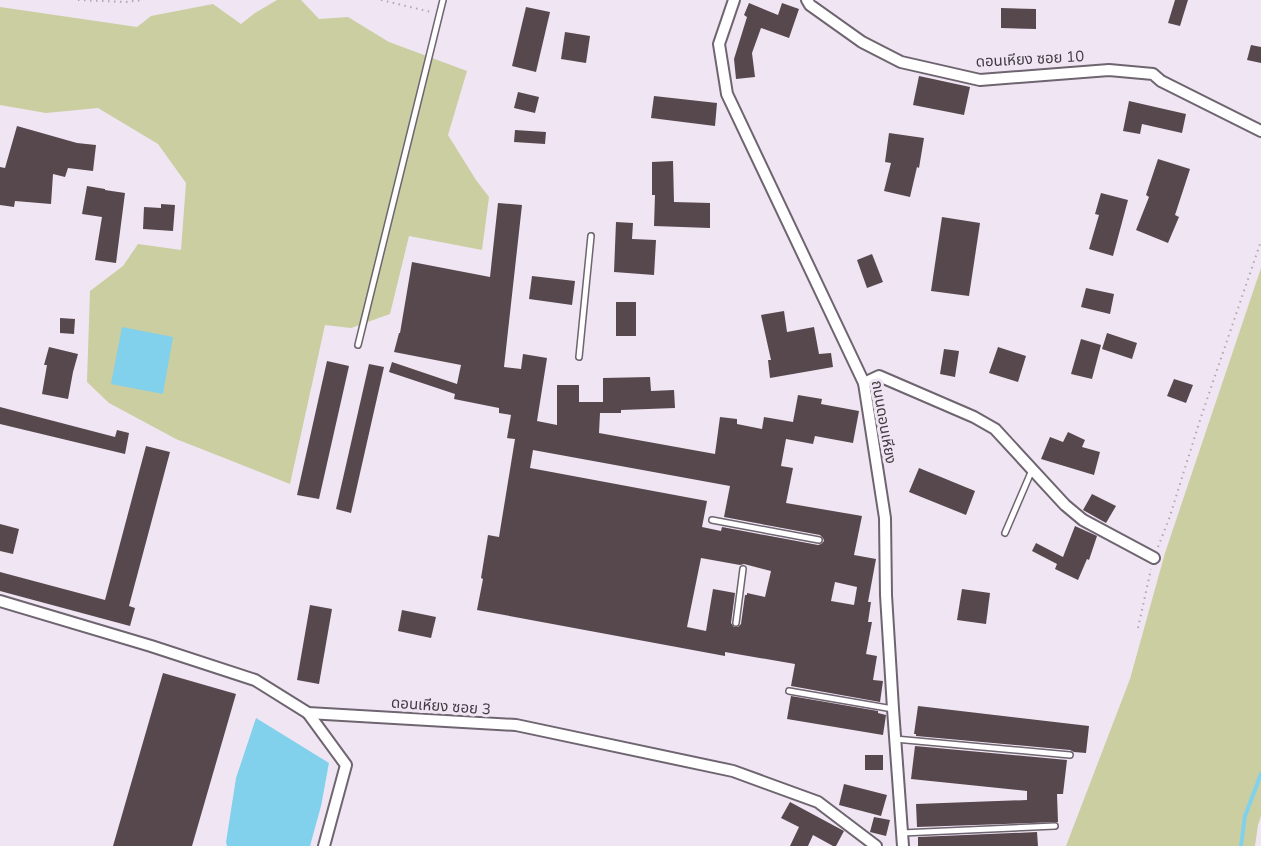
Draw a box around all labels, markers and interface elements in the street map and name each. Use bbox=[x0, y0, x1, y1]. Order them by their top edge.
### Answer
street label: ดอนเหียง ซอย 10 bbox=[975, 46, 1085, 72]
street label: ถนนดอนเหียง bbox=[867, 379, 901, 465]
street label: ดอนเหียง ซอย 3 bbox=[391, 693, 491, 719]

